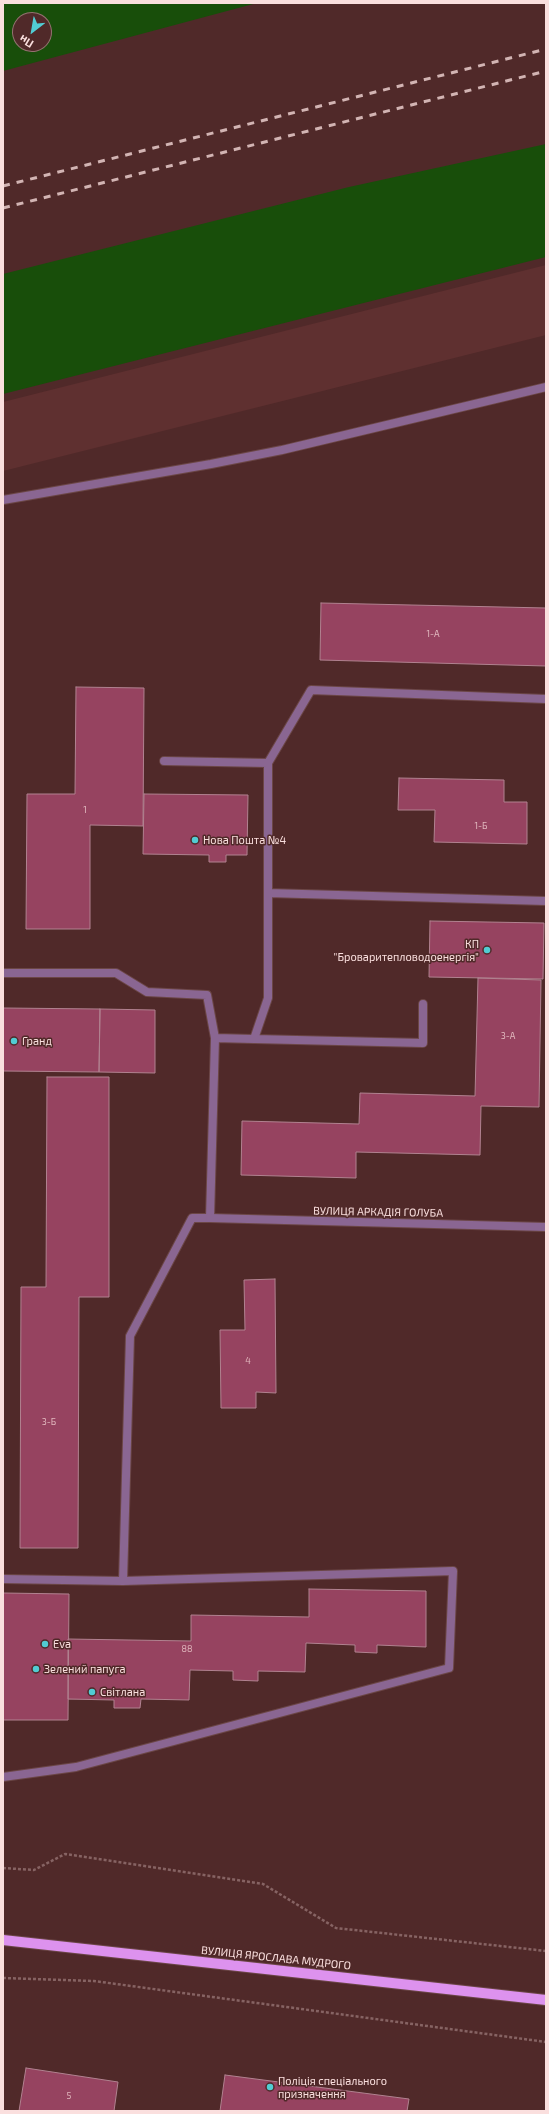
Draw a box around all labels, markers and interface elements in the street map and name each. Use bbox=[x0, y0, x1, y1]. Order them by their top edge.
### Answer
north arrow bbox=[12, 12, 52, 52]
text: Пн bbox=[17, 33, 36, 51]
house number: 1-А bbox=[426, 629, 440, 639]
house number: 1 bbox=[83, 805, 87, 815]
house number: 1-Б bbox=[474, 821, 488, 831]
place label: Нова Пошта №4 bbox=[203, 833, 286, 847]
marker: Нова Пошта №4 bbox=[190, 835, 200, 845]
place label: КП "Броваритепловодоенергія" bbox=[334, 937, 479, 963]
marker: КП "Броваритепловодоенергія" bbox=[482, 945, 492, 955]
house number: 3-А bbox=[501, 1031, 515, 1041]
place label: Гранд bbox=[22, 1034, 52, 1048]
marker: Гранд bbox=[9, 1036, 19, 1046]
street label: ВУЛИЦЯ АРКАДІЯ ГОЛУБА bbox=[313, 1204, 443, 1220]
house number: 4 bbox=[245, 1356, 251, 1366]
house number: 3-Б bbox=[42, 1417, 56, 1427]
place label: Eva bbox=[53, 1637, 71, 1651]
marker: Eva bbox=[40, 1639, 50, 1649]
house number: 88 bbox=[182, 1644, 192, 1654]
place label: Зелений папуга bbox=[44, 1662, 126, 1676]
marker: Зелений папуга bbox=[31, 1664, 41, 1674]
place label: Світлана bbox=[100, 1685, 145, 1699]
marker: Світлана bbox=[87, 1687, 97, 1697]
street label: ВУЛИЦЯ ЯРОСЛАВА МУДРОГО bbox=[200, 1944, 352, 1972]
place label: Поліція спеціального призначення bbox=[278, 2074, 387, 2100]
marker: Поліція спеціального призначення bbox=[265, 2082, 275, 2092]
house number: 5 bbox=[67, 2091, 71, 2101]

